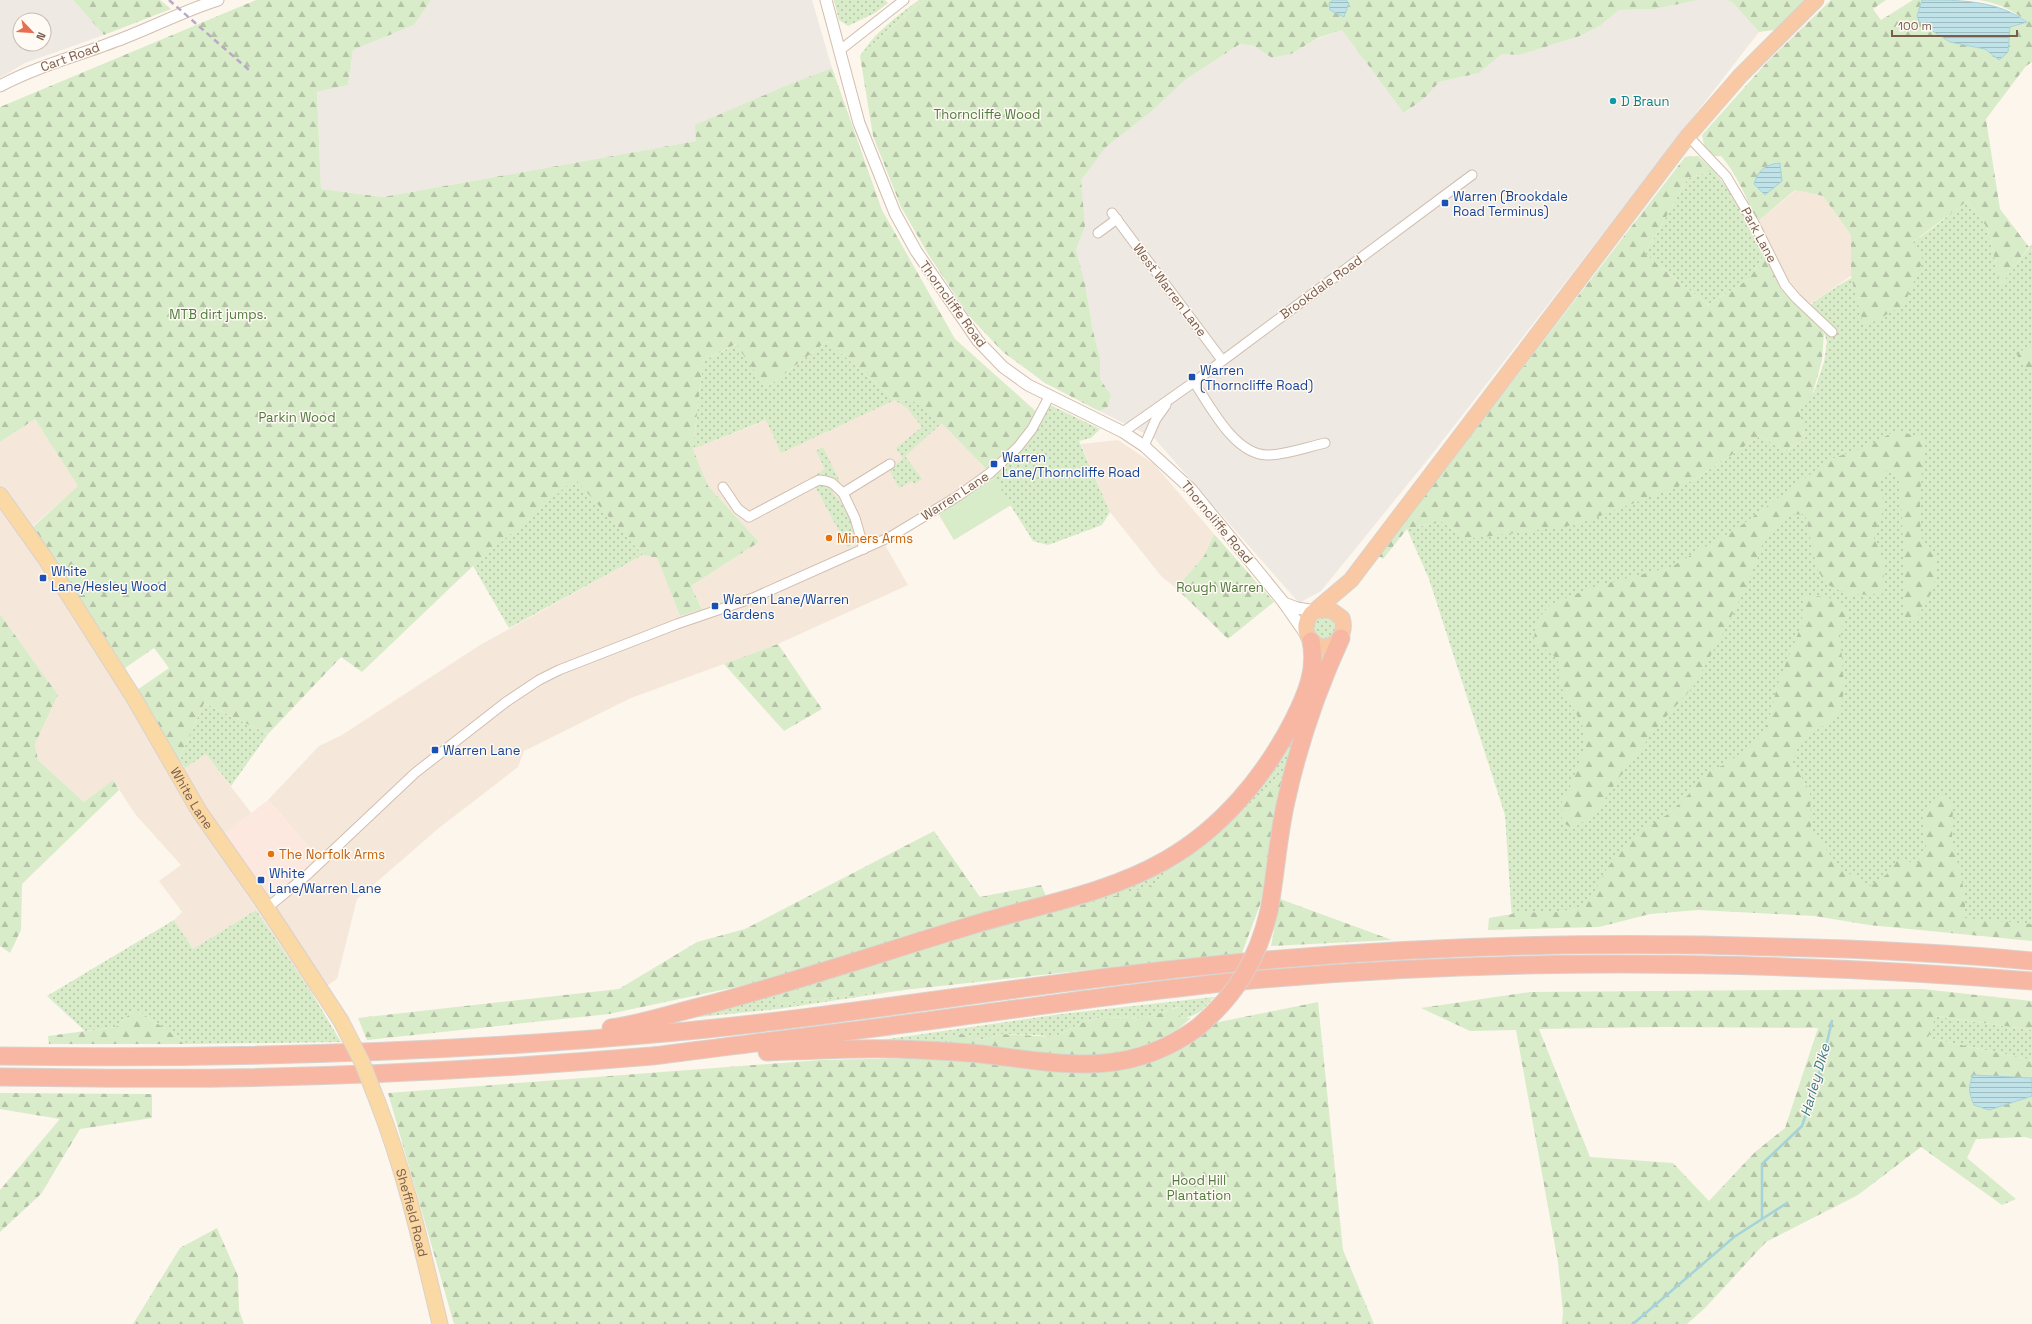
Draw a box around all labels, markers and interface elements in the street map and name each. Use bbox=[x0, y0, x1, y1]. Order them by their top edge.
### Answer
north arrow bbox=[12, 12, 52, 52]
scale bar bbox=[1892, 12, 2017, 38]
text: 100 m bbox=[1898, 18, 1932, 34]
text: N bbox=[33, 30, 49, 43]
street label: Cart Road bbox=[38, 38, 102, 76]
place label: D Braun bbox=[1621, 93, 1669, 110]
marker: D Braun bbox=[1608, 96, 1618, 106]
park label: Thorncliffe Wood bbox=[934, 106, 1040, 123]
place label: Warren (Brookdale Road Terminus) bbox=[1453, 188, 1568, 220]
marker: Warren (Brookdale Road Terminus) bbox=[1440, 198, 1450, 208]
street label: Park Lane bbox=[1737, 204, 1781, 266]
street label: West Warren Lane bbox=[1129, 240, 1211, 340]
street label: Brookdale Road bbox=[1276, 251, 1366, 323]
street label: Thorncliffe Road bbox=[916, 257, 990, 351]
park label: MTB dirt jumps. bbox=[169, 306, 267, 323]
place label: Warren (Thorncliffe Road) bbox=[1200, 362, 1313, 394]
marker: Warren (Thorncliffe Road) bbox=[1187, 372, 1197, 382]
park label: Parkin Wood bbox=[258, 409, 336, 426]
place label: Warren Lane/Thorncliffe Road bbox=[1002, 449, 1140, 481]
marker: Warren Lane/Thorncliffe Road bbox=[989, 459, 999, 469]
street label: Warren Lane bbox=[918, 468, 992, 524]
street label: Thorncliffe Road bbox=[1177, 477, 1257, 567]
place label: Miners Arms bbox=[837, 530, 913, 547]
marker: Miners Arms bbox=[824, 533, 834, 543]
place label: White Lane/Hesley Wood bbox=[51, 563, 167, 595]
marker: White Lane/Hesley Wood bbox=[38, 573, 48, 583]
park label: Rough Warren bbox=[1176, 579, 1264, 596]
place label: Warren Lane/Warren Gardens bbox=[723, 591, 849, 623]
marker: Warren Lane/Warren Gardens bbox=[710, 601, 720, 611]
place label: Warren Lane bbox=[443, 742, 521, 759]
marker: Warren Lane bbox=[430, 745, 440, 755]
street label: White Lane bbox=[167, 764, 218, 832]
place label: The Norfolk Arms bbox=[279, 846, 385, 863]
marker: The Norfolk Arms bbox=[266, 849, 276, 859]
place label: White Lane/Warren Lane bbox=[269, 865, 381, 897]
marker: White Lane/Warren Lane bbox=[256, 875, 266, 885]
water label: Harley Dike bbox=[1796, 1041, 1834, 1118]
street label: Sheffield Road bbox=[392, 1166, 432, 1259]
park label: Hood Hill Plantation bbox=[1167, 1172, 1231, 1204]

